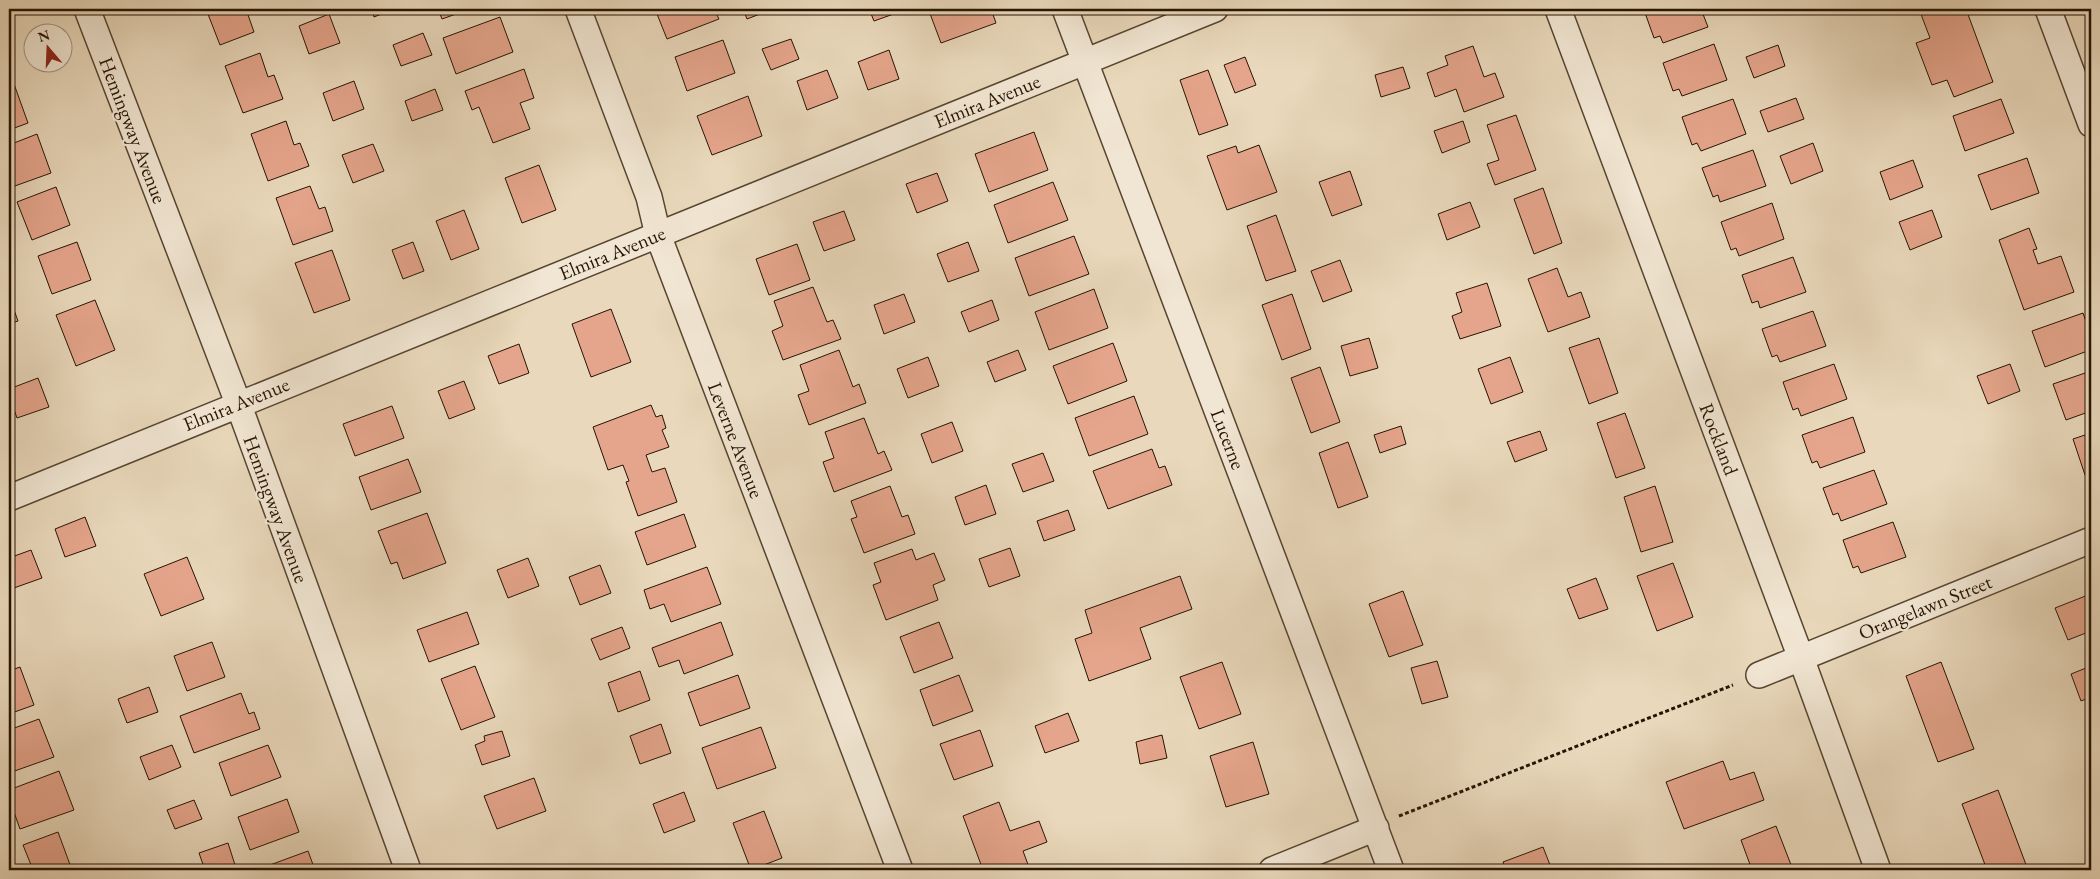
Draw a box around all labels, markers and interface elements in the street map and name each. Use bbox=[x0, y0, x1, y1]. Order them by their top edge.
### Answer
north arrow bbox=[22, 22, 72, 72]
text: N bbox=[35, 25, 53, 46]
street label: Hemingway Avenue bbox=[93, 53, 173, 207]
street label: Elmira Avenue bbox=[930, 68, 1044, 134]
street label: Elmira Avenue bbox=[555, 220, 669, 286]
street label: Elmira Avenue bbox=[179, 371, 293, 437]
street label: Leverne Avenue bbox=[702, 378, 770, 502]
street label: Rockland bbox=[1693, 399, 1745, 480]
street label: Lucerne bbox=[1205, 405, 1251, 473]
street label: Hemingway Avenue bbox=[237, 432, 315, 586]
street label: Orangelawn Street bbox=[1855, 568, 1996, 646]

